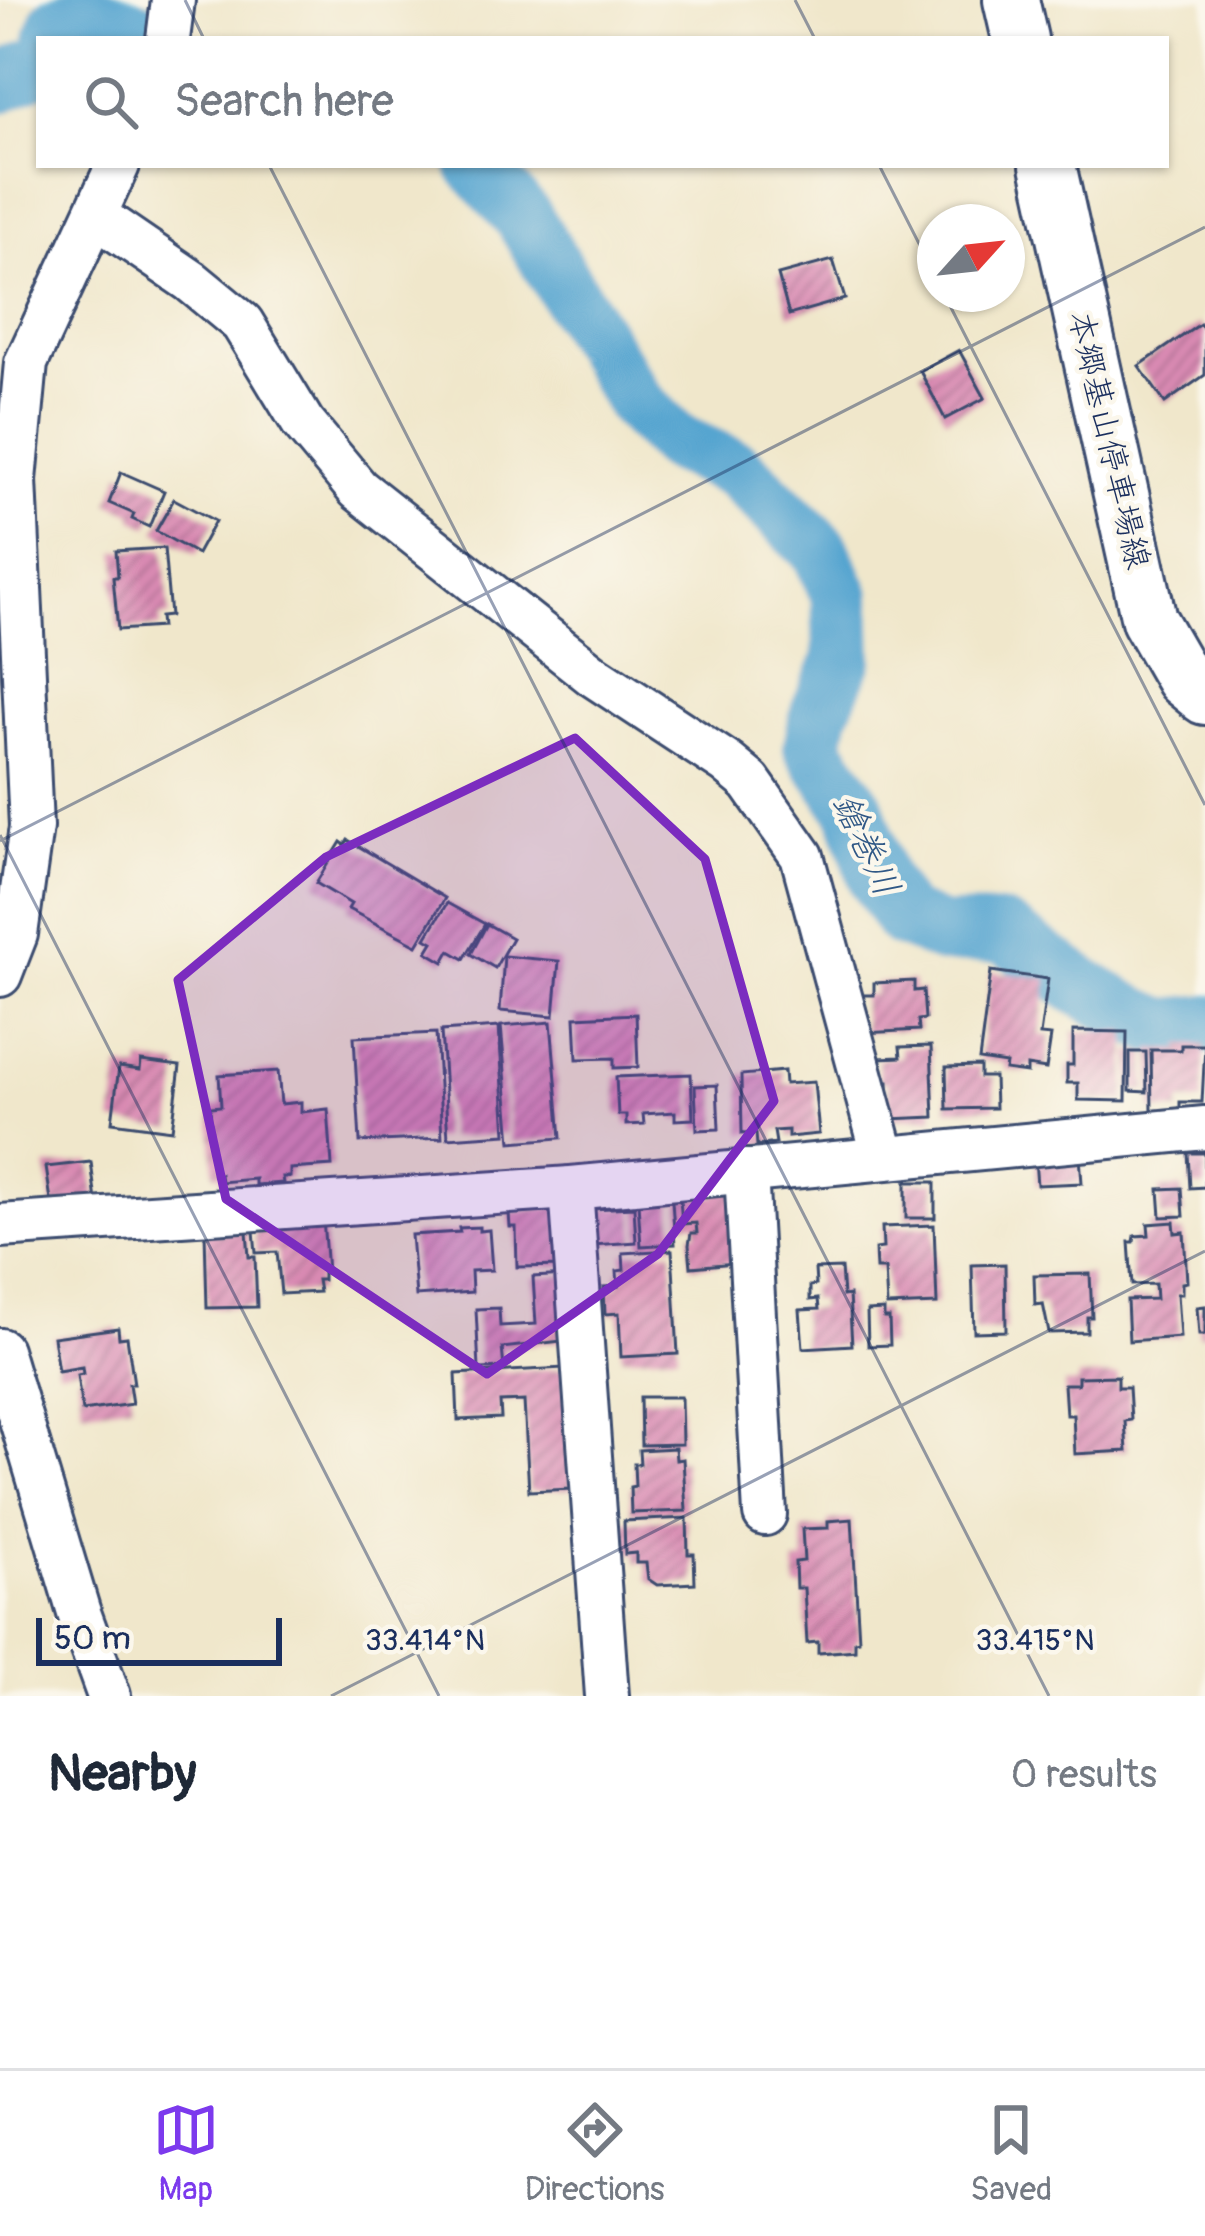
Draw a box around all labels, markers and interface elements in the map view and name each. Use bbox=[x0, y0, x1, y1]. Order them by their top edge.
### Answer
search box bbox=[36, 36, 1169, 168]
icon: search bbox=[78, 69, 144, 135]
text: Search here bbox=[174, 74, 394, 130]
north arrow bbox=[917, 204, 1025, 312]
street label: 本郷基山停車場線 bbox=[1059, 307, 1159, 573]
water label: 鎗巻川 bbox=[823, 787, 909, 903]
scale bar bbox=[36, 1612, 282, 1665]
text: 50 m bbox=[54, 1618, 131, 1659]
text: 33.414°N bbox=[365, 1622, 485, 1659]
text: 33.415°N bbox=[976, 1622, 1094, 1659]
text: Nearby bbox=[48, 1742, 196, 1806]
text: 0 results bbox=[1011, 1750, 1157, 1799]
tab: Map bbox=[153, 2097, 219, 2210]
tab: Directions bbox=[525, 2097, 665, 2210]
tab: Saved bbox=[970, 2097, 1052, 2210]

